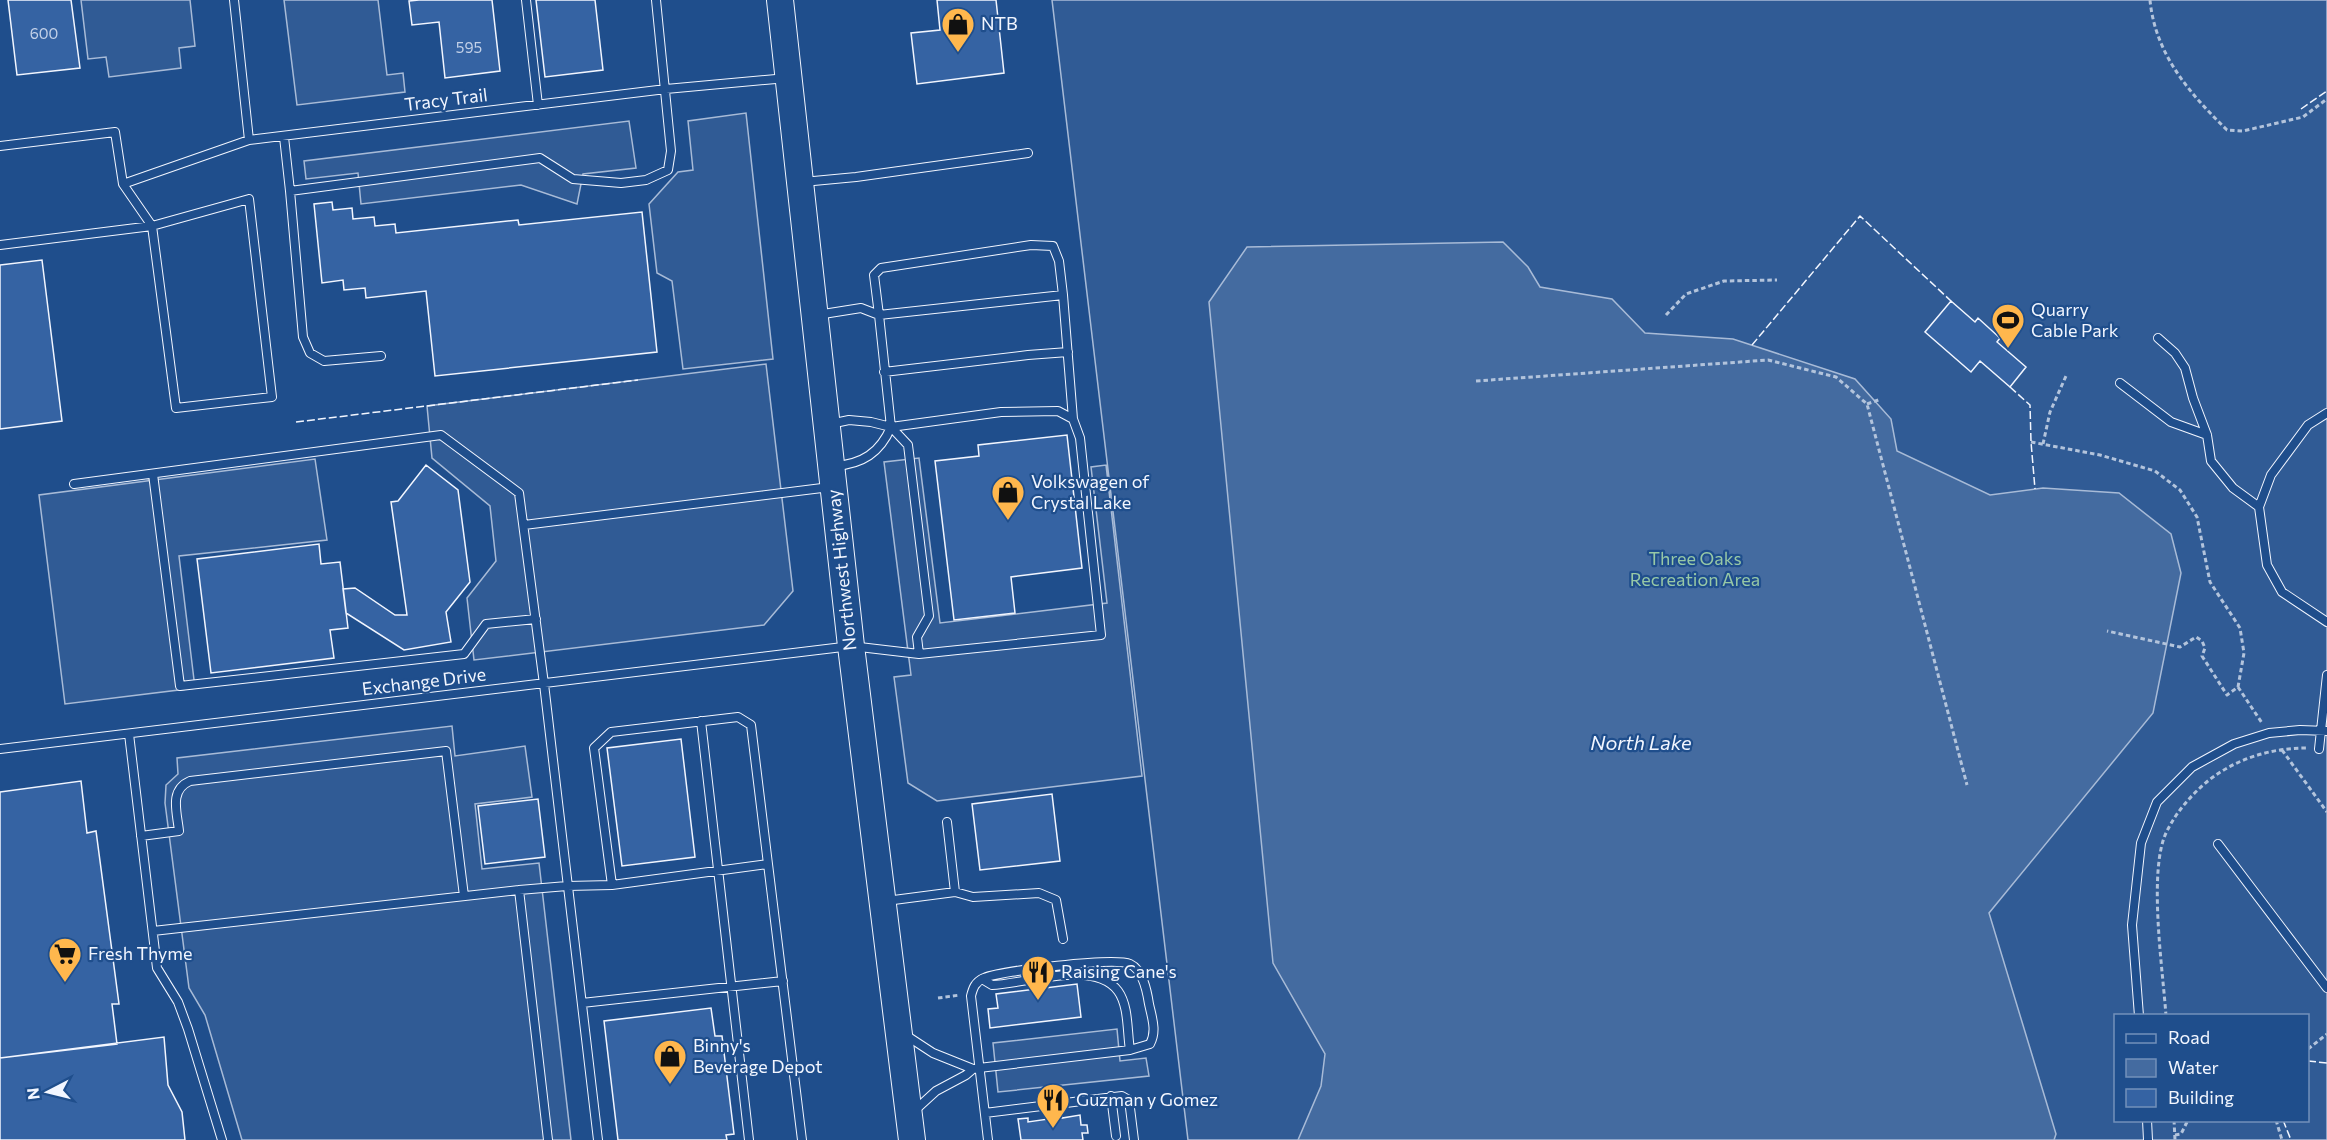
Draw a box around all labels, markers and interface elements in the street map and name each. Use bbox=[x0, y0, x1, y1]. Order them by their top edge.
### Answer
shop icon: NTB bbox=[940, 6, 976, 53]
place label: NTB bbox=[981, 12, 1018, 34]
house number: 600 bbox=[30, 24, 58, 42]
house number: 595 bbox=[456, 38, 482, 56]
street label: Tracy Trail bbox=[403, 83, 489, 115]
place label: Quarry Cable Park bbox=[2031, 298, 2119, 341]
sports icon: Quarry Cable Park bbox=[1990, 302, 2026, 349]
place label: Volkswagen of Crystal Lake bbox=[1031, 470, 1150, 513]
shop icon: Volkswagen of Crystal Lake bbox=[990, 474, 1026, 521]
street label: Northwest Highway bbox=[822, 488, 860, 652]
park label: Three Oaks Recreation Area bbox=[1630, 547, 1760, 590]
street label: Exchange Drive bbox=[361, 662, 487, 700]
water label: North Lake bbox=[1590, 730, 1692, 754]
supermarket icon: Fresh Thyme bbox=[47, 936, 83, 983]
place label: Fresh Thyme bbox=[88, 942, 193, 964]
restaurant icon: Raising Cane's bbox=[1020, 954, 1056, 1001]
place label: Raising Cane's bbox=[1061, 960, 1177, 982]
legend bbox=[2114, 1014, 2309, 1122]
text: Road bbox=[2168, 1026, 2210, 1048]
place label: Binny's Beverage Depot bbox=[693, 1034, 823, 1077]
shop icon: Binny's Beverage Depot bbox=[652, 1038, 688, 1085]
text: Water bbox=[2168, 1056, 2219, 1078]
north arrow bbox=[18, 1062, 78, 1122]
restaurant icon: Guzman y Gomez bbox=[1035, 1082, 1071, 1129]
text: Building bbox=[2168, 1086, 2234, 1108]
text: N bbox=[22, 1087, 43, 1101]
place label: Guzman y Gomez bbox=[1076, 1088, 1218, 1110]

